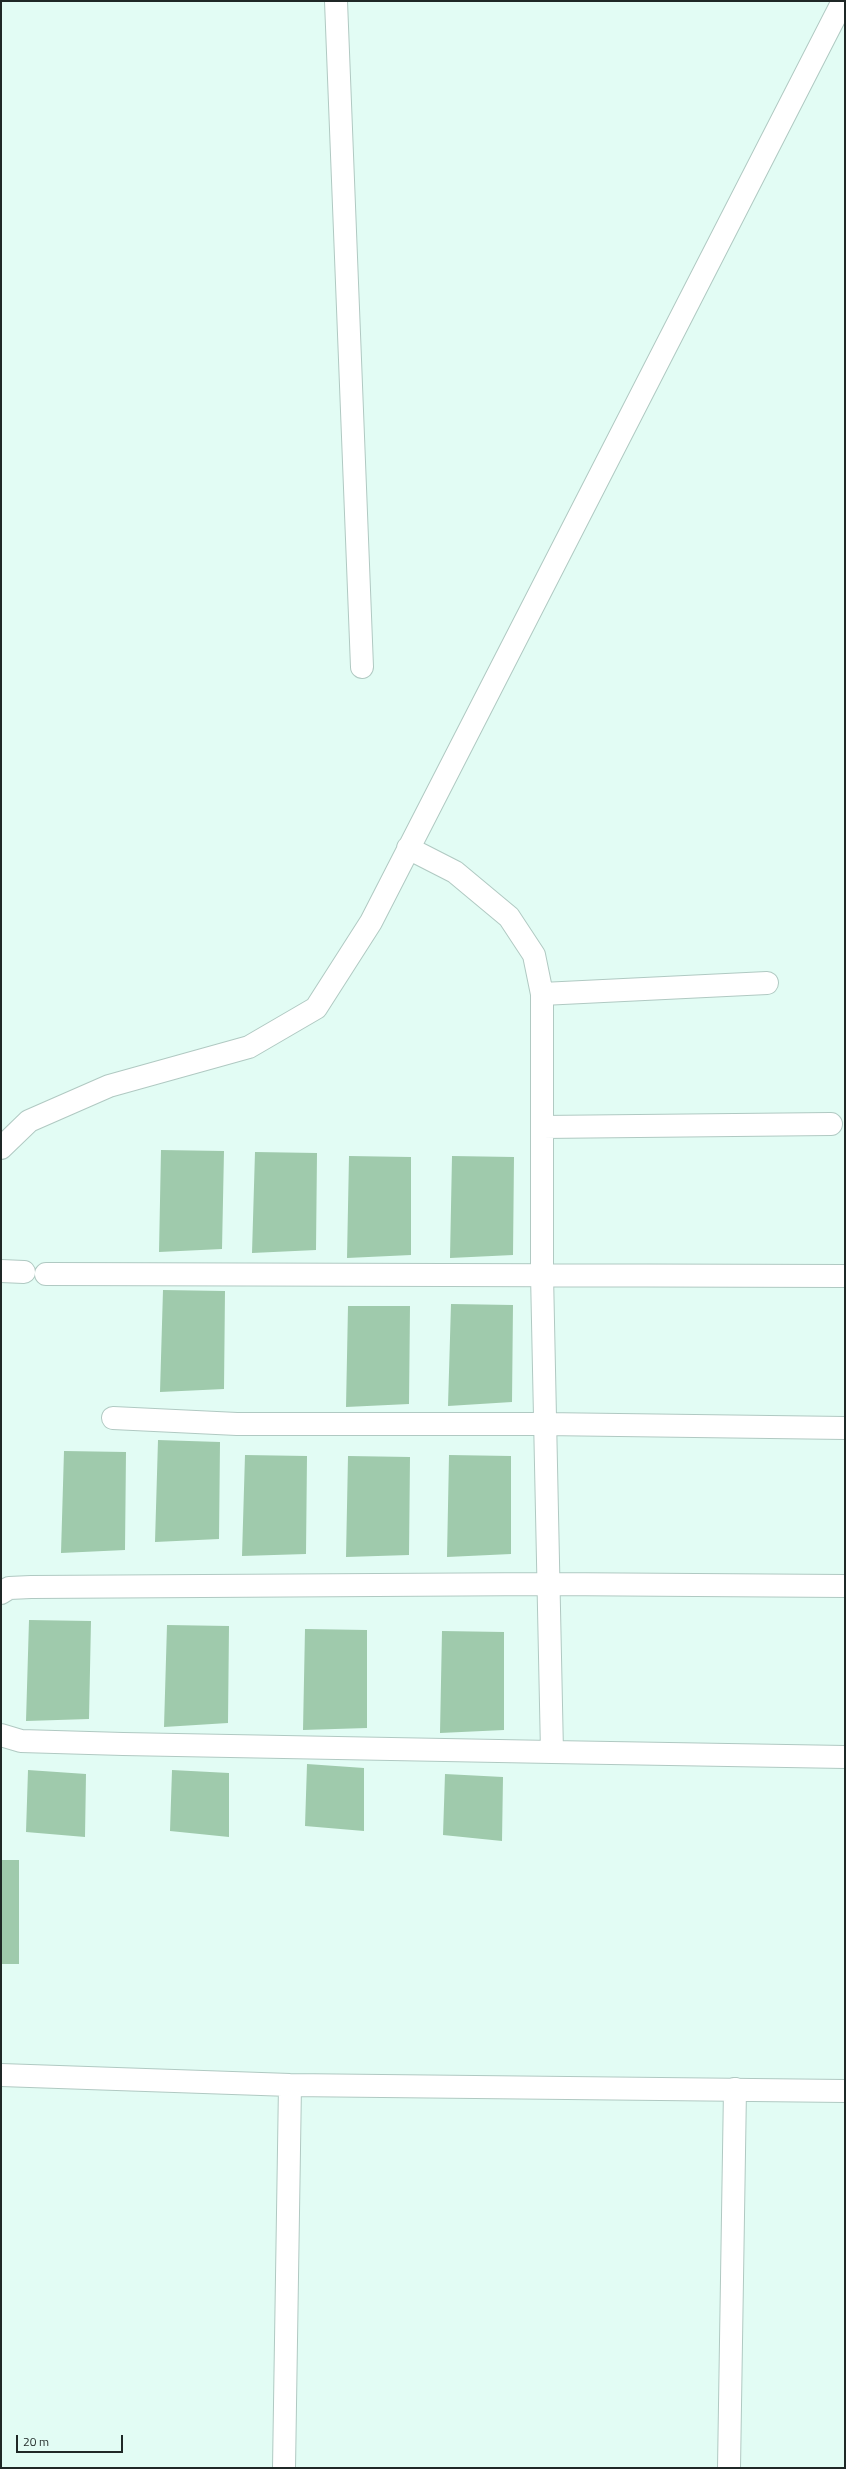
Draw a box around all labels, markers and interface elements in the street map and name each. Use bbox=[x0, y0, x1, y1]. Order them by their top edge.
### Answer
scale bar bbox=[18, 2427, 125, 2453]
text: 20 m bbox=[23, 2432, 49, 2451]

